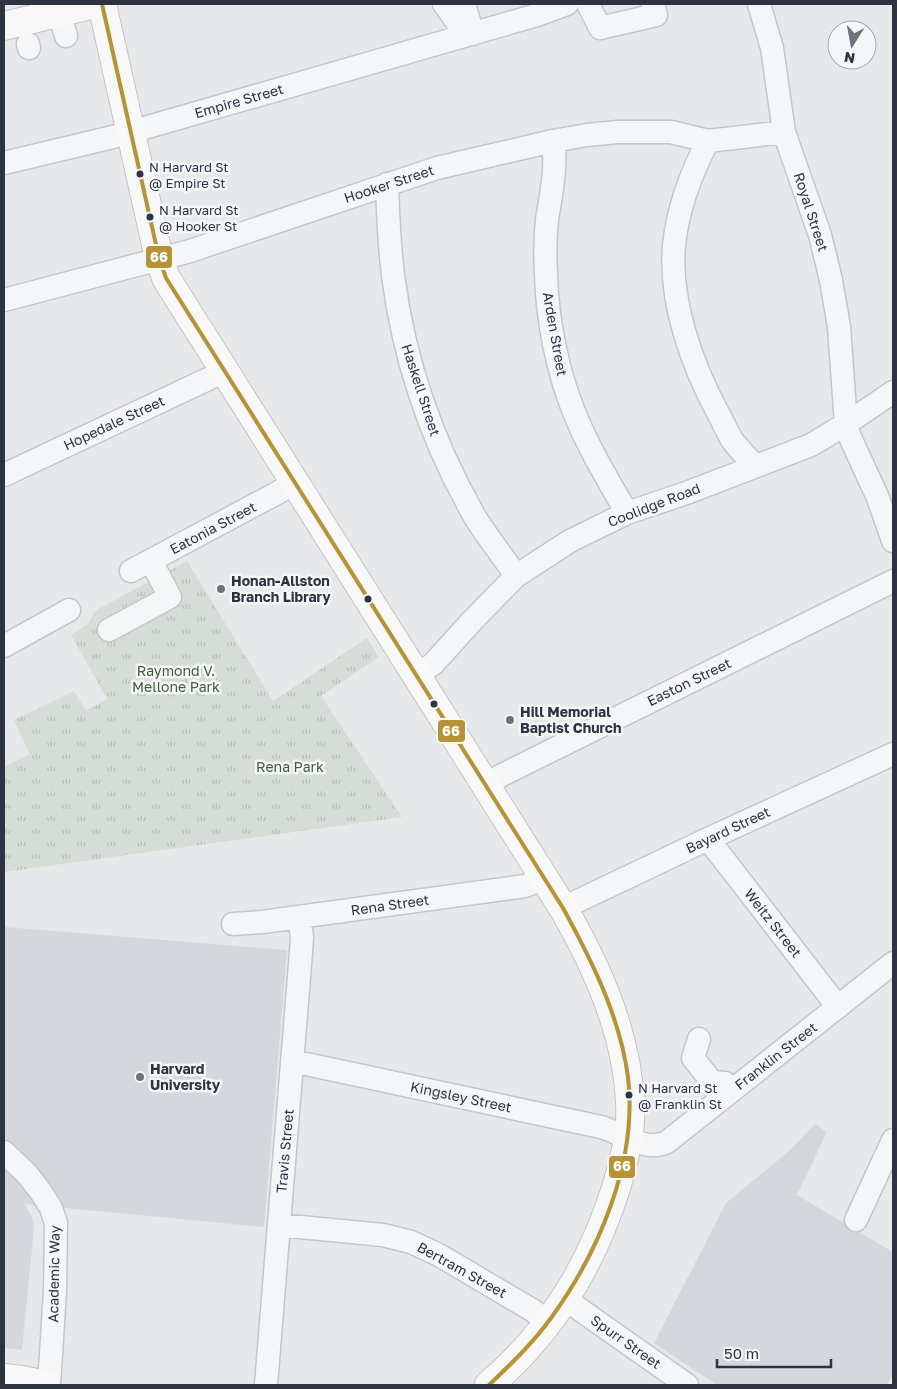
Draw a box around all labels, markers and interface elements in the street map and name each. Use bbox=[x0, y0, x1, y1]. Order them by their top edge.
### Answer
north arrow bbox=[827, 20, 877, 70]
text: N bbox=[843, 49, 856, 68]
street label: Empire Street bbox=[192, 80, 285, 121]
place label: N Harvard St @ Empire St bbox=[149, 159, 229, 191]
street label: Hooker Street bbox=[342, 161, 436, 206]
marker: N Harvard St @ Empire St bbox=[135, 169, 145, 179]
street label: Royal Street bbox=[791, 170, 832, 254]
place label: N Harvard St @ Hooker St bbox=[159, 202, 239, 234]
marker: N Harvard St @ Hooker St bbox=[145, 212, 155, 222]
line badge: 66 bbox=[145, 245, 173, 269]
text: 66 bbox=[150, 248, 168, 265]
street label: Arden Street bbox=[540, 291, 571, 377]
street label: Haskell Street bbox=[399, 342, 444, 438]
street label: Hopedale Street bbox=[60, 392, 167, 453]
street label: Coolidge Road bbox=[605, 479, 702, 530]
street label: Eatonia Street bbox=[167, 498, 259, 557]
place label: Honan-Allston Branch Library bbox=[231, 572, 331, 605]
marker: Honan-Allston Branch Library bbox=[215, 583, 227, 595]
unlabelled marker bbox=[363, 594, 373, 604]
street label: Easton Street bbox=[644, 654, 734, 709]
park label: Raymond V. Mellone Park bbox=[132, 662, 220, 695]
unlabelled marker bbox=[429, 699, 439, 709]
place label: Hill Memorial Baptist Church bbox=[520, 703, 621, 736]
marker: Hill Memorial Baptist Church bbox=[504, 714, 516, 726]
line badge: 66 bbox=[437, 719, 466, 743]
text: 66 bbox=[442, 722, 460, 739]
park label: Rena Park bbox=[256, 758, 324, 775]
street label: Bayard Street bbox=[683, 803, 773, 857]
street label: Weitz Street bbox=[741, 885, 806, 961]
street label: Rena Street bbox=[350, 891, 430, 918]
street label: Franklin Street bbox=[731, 1018, 820, 1093]
place label: Harvard University bbox=[150, 1060, 221, 1093]
marker: Harvard University bbox=[134, 1071, 146, 1083]
street label: Kingsley Street bbox=[409, 1077, 513, 1116]
place label: N Harvard St @ Franklin St bbox=[638, 1080, 722, 1112]
marker: N Harvard St @ Franklin St bbox=[624, 1090, 634, 1100]
street label: Travis Street bbox=[272, 1108, 297, 1194]
line badge: 66 bbox=[608, 1155, 636, 1179]
text: 66 bbox=[613, 1157, 631, 1174]
street label: Academic Way bbox=[44, 1225, 63, 1323]
street label: Bertram Street bbox=[415, 1238, 510, 1301]
street label: Spurr Street bbox=[588, 1311, 665, 1372]
scale bar bbox=[717, 1336, 831, 1368]
text: 50 m bbox=[724, 1344, 759, 1362]

